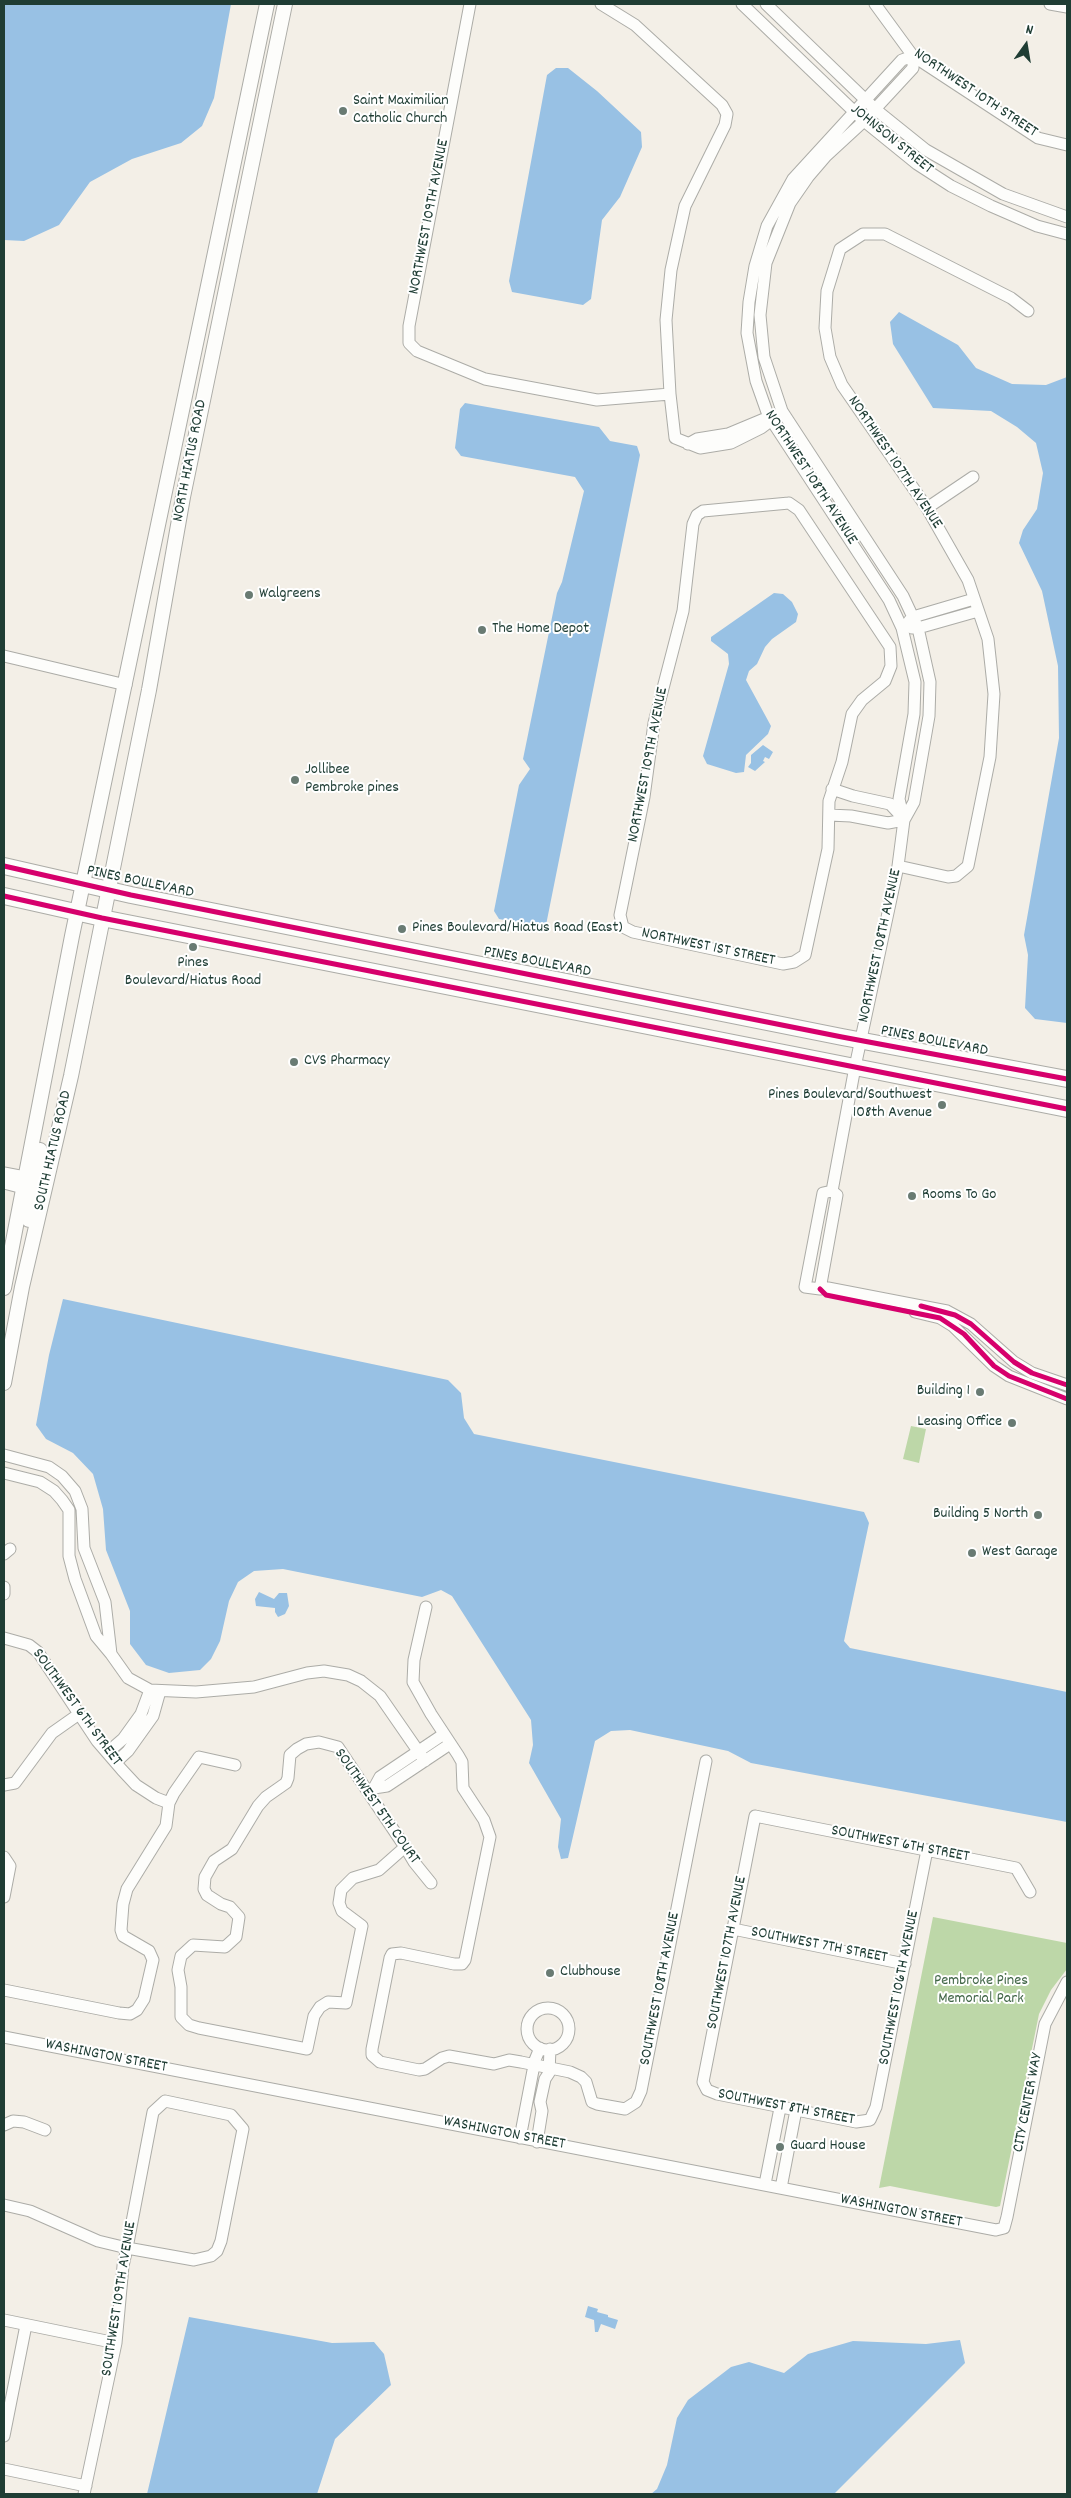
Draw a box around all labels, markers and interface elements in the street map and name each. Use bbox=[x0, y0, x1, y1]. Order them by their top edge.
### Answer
north arrow bbox=[1001, 20, 1051, 70]
text: N bbox=[1024, 20, 1035, 41]
street label: NORTHWEST 10TH STREET bbox=[909, 45, 1041, 143]
place label: Saint Maximilian Catholic Church bbox=[353, 92, 449, 130]
street label: JOHNSON STREET bbox=[846, 101, 936, 179]
marker: Saint Maximilian Catholic Church bbox=[337, 105, 349, 117]
street label: NORTHWEST 109TH AVENUE bbox=[406, 138, 454, 296]
street label: NORTHWEST 107TH AVENUE bbox=[842, 393, 946, 533]
street label: NORTH HIATUS ROAD bbox=[170, 398, 212, 524]
street label: NORTHWEST 108TH AVENUE bbox=[759, 407, 861, 549]
place label: Walgreens bbox=[259, 585, 321, 605]
marker: Walgreens bbox=[243, 589, 255, 601]
place label: The Home Depot bbox=[492, 620, 589, 640]
marker: The Home Depot bbox=[476, 624, 488, 636]
street label: NORTHWEST 109TH AVENUE bbox=[625, 686, 673, 844]
place label: Jollibee Pembroke pines bbox=[305, 761, 399, 799]
marker: Jollibee Pembroke pines bbox=[289, 774, 301, 786]
street label: PINES BOULEVARD bbox=[85, 862, 195, 904]
street label: NORTHWEST 108TH AVENUE bbox=[855, 867, 907, 1025]
place label: Pines Boulevard/Hiatus Road (East) bbox=[412, 919, 622, 939]
marker: Pines Boulevard/Hiatus Road (East) bbox=[396, 923, 408, 935]
street label: NORTHWEST 1ST STREET bbox=[640, 924, 776, 972]
marker: Pines Boulevard/Hiatus Road bbox=[187, 941, 199, 953]
street label: PINES BOULEVARD bbox=[482, 943, 592, 983]
place label: Pines Boulevard/Hiatus Road bbox=[125, 954, 261, 992]
street label: PINES BOULEVARD bbox=[879, 1022, 989, 1062]
place label: CVS Pharmacy bbox=[304, 1052, 390, 1072]
marker: CVS Pharmacy bbox=[288, 1056, 300, 1068]
place label: Pines Boulevard/Southwest 108th Avenue bbox=[768, 1086, 932, 1124]
street label: SOUTH HIATUS ROAD bbox=[31, 1089, 77, 1213]
marker: Pines Boulevard/Southwest 108th Avenue bbox=[936, 1099, 948, 1111]
place label: Rooms To Go bbox=[922, 1186, 996, 1206]
marker: Rooms To Go bbox=[906, 1190, 918, 1202]
place label: Building 1 bbox=[917, 1382, 970, 1402]
marker: Building 1 bbox=[974, 1386, 986, 1398]
place label: Leasing Office bbox=[917, 1413, 1002, 1433]
marker: Leasing Office bbox=[1006, 1417, 1018, 1429]
place label: Building 5 North bbox=[933, 1505, 1028, 1525]
marker: Building 5 North bbox=[1032, 1509, 1044, 1521]
place label: West Garage bbox=[982, 1543, 1058, 1563]
marker: West Garage bbox=[966, 1547, 978, 1559]
street label: SOUTHWEST 6TH STREET bbox=[27, 1646, 125, 1770]
street label: SOUTHWEST 5TH COURT bbox=[329, 1745, 423, 1869]
street label: SOUTHWEST 6TH STREET bbox=[829, 1822, 971, 1868]
street label: SOUTHWEST 107TH AVENUE bbox=[704, 1875, 752, 2031]
street label: SOUTHWEST 106TH AVENUE bbox=[876, 1909, 924, 2067]
street label: SOUTHWEST 108TH AVENUE bbox=[637, 1911, 685, 2067]
street label: SOUTHWEST 7TH STREET bbox=[749, 1923, 889, 1969]
place label: Clubhouse bbox=[560, 1963, 621, 1983]
marker: Clubhouse bbox=[544, 1967, 556, 1979]
park label: Pembroke Pines Memorial Park bbox=[934, 1972, 1028, 2010]
street label: WASHINGTON STREET bbox=[44, 2036, 168, 2078]
street label: CITY CENTER WAY bbox=[1010, 2052, 1048, 2154]
street label: SOUTHWEST 8TH STREET bbox=[716, 2085, 856, 2131]
street label: WASHINGTON STREET bbox=[442, 2113, 566, 2155]
place label: Guard House bbox=[790, 2137, 866, 2157]
marker: Guard House bbox=[774, 2141, 786, 2153]
street label: WASHINGTON STREET bbox=[839, 2191, 963, 2233]
street label: SOUTHWEST 109TH AVENUE bbox=[98, 2220, 142, 2378]

